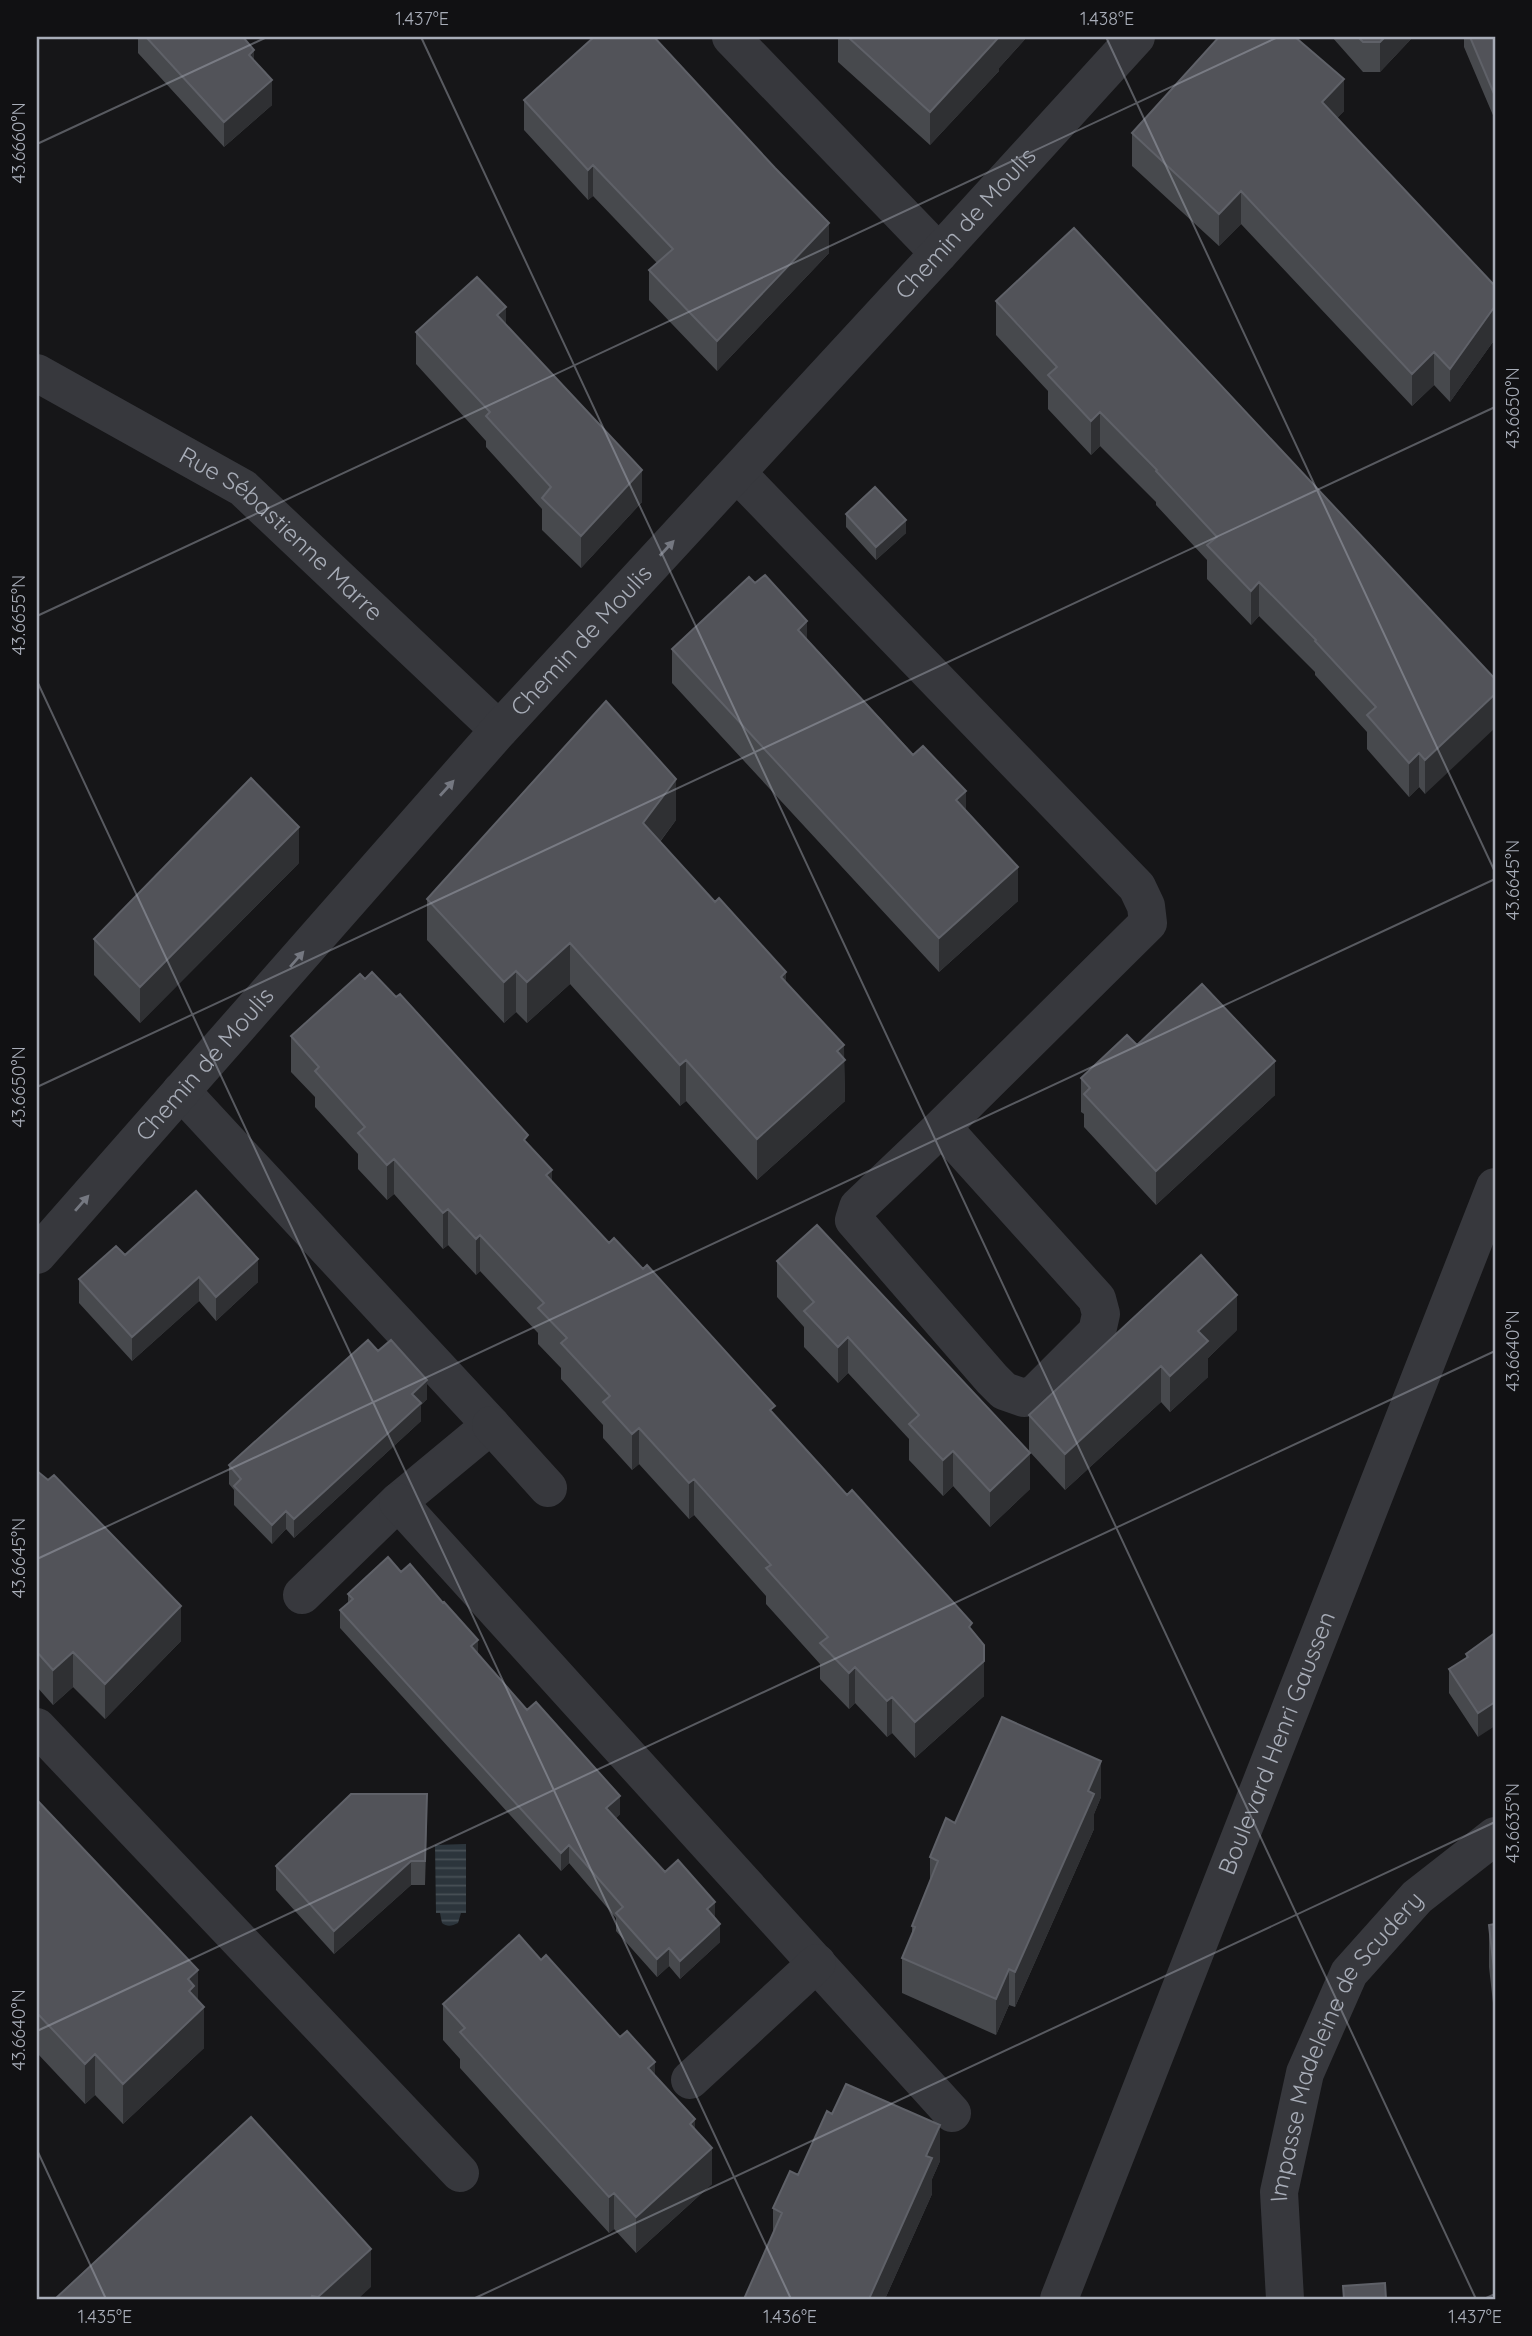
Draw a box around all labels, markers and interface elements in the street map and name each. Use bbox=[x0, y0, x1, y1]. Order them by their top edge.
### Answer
text: 1.437°E bbox=[395, 7, 449, 30]
text: 1.438°E bbox=[1080, 7, 1134, 30]
text: 43.6660°N bbox=[7, 102, 30, 184]
street label: Chemin de Moulis bbox=[888, 141, 1042, 305]
text: 43.6650°N bbox=[1501, 367, 1524, 449]
street label: Rue Sébastienne Marre bbox=[174, 440, 390, 627]
one-way arrow bbox=[659, 540, 675, 557]
street label: Chemin de Moulis bbox=[504, 558, 658, 722]
text: 43.6655°N bbox=[7, 575, 30, 655]
one-way arrow bbox=[439, 780, 455, 797]
text: 43.6645°N bbox=[1501, 840, 1524, 920]
one-way arrow bbox=[289, 950, 305, 968]
street label: Chemin de Moulis bbox=[128, 981, 280, 1147]
text: 43.6650°N bbox=[7, 1046, 30, 1128]
one-way arrow bbox=[74, 1195, 89, 1212]
text: 43.6640°N bbox=[1501, 1310, 1524, 1392]
text: 43.6645°N bbox=[7, 1518, 30, 1598]
street label: Boulevard Henri Gaussen bbox=[1211, 1607, 1341, 1879]
text: 43.6635°N bbox=[1501, 1783, 1524, 1863]
street label: Impasse Madeleine de Scudery bbox=[1263, 1884, 1429, 2203]
text: 43.6640°N bbox=[7, 1989, 30, 2071]
text: 1.435°E bbox=[78, 2305, 132, 2328]
text: 1.436°E bbox=[763, 2305, 817, 2328]
text: 1.437°E bbox=[1448, 2305, 1502, 2328]

